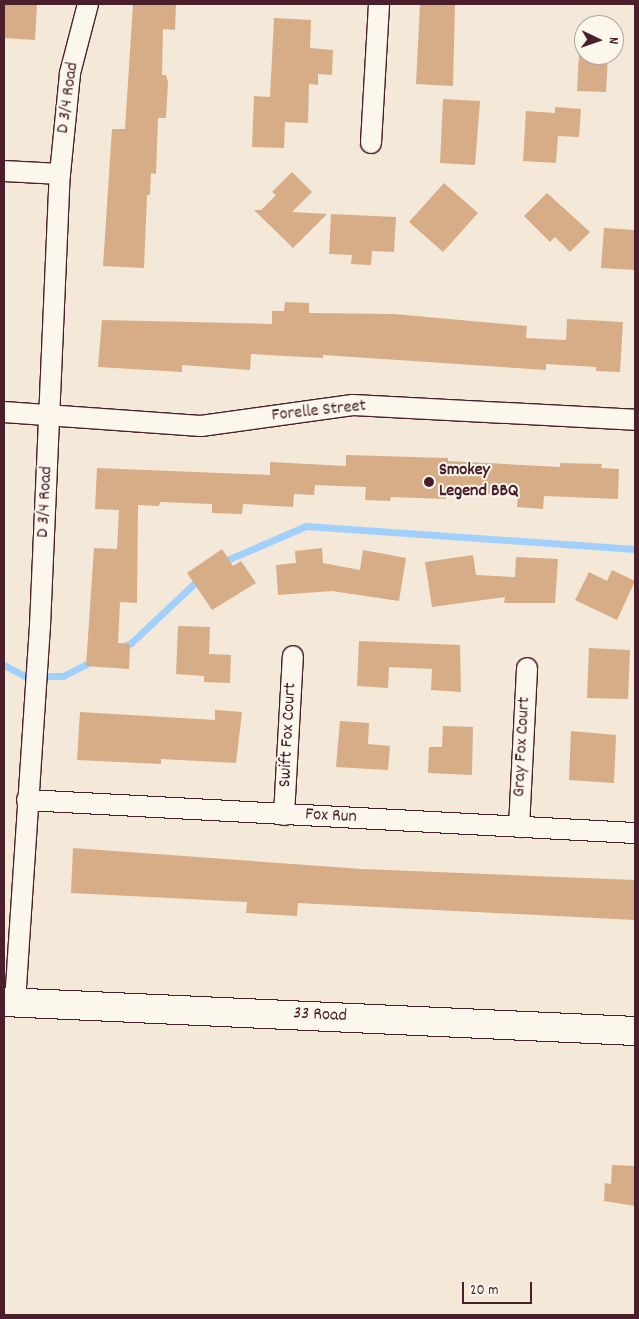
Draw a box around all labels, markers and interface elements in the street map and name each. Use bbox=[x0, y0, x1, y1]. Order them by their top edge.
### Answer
north arrow bbox=[574, 15, 624, 65]
text: N bbox=[603, 37, 623, 45]
street label: D 3/4 Road bbox=[53, 61, 85, 135]
street label: Forelle Street bbox=[271, 396, 367, 428]
place label: Smokey Legend BBQ bbox=[439, 461, 519, 504]
street label: D 3/4 Road bbox=[33, 466, 59, 538]
marker: Smokey Legend BBQ bbox=[423, 476, 435, 488]
street label: Swift Fox Court bbox=[275, 682, 303, 788]
street label: Gray Fox Court bbox=[510, 696, 536, 798]
street label: Fox Run bbox=[305, 805, 357, 829]
street label: 33 Road bbox=[293, 1004, 347, 1028]
scale bar bbox=[464, 1272, 534, 1304]
text: 20 m bbox=[470, 1280, 498, 1302]

